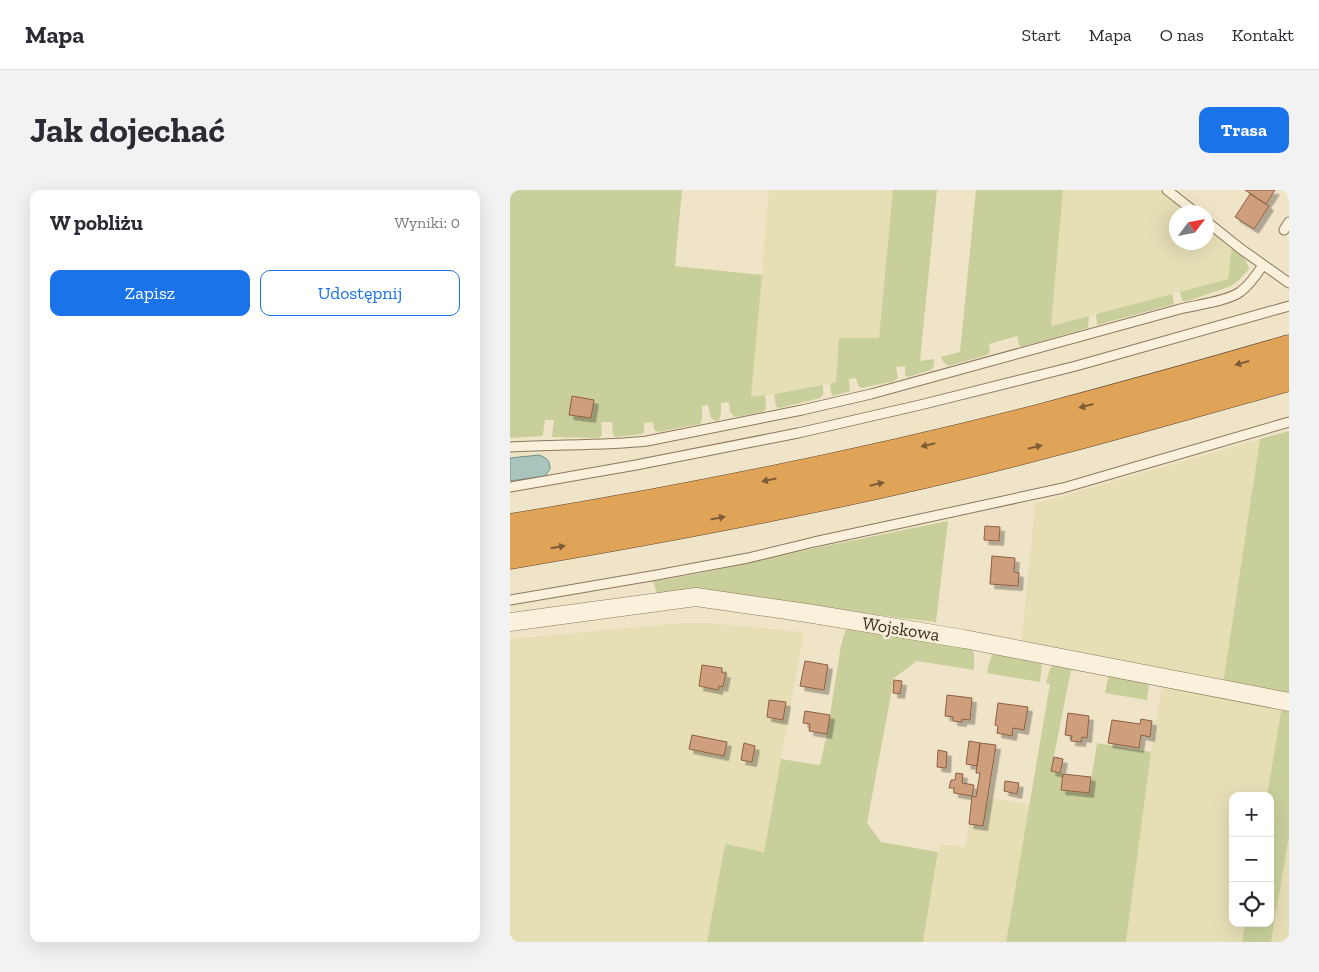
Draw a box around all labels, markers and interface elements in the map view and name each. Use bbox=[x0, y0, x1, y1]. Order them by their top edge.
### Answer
text: Mapa bbox=[25, 20, 84, 49]
text: Start bbox=[1022, 24, 1061, 46]
text: Mapa bbox=[1089, 24, 1132, 46]
text: O nas bbox=[1160, 24, 1204, 46]
text: Kontakt bbox=[1232, 24, 1294, 46]
button: Trasa bbox=[1199, 107, 1289, 153]
text: Jak dojechać bbox=[30, 109, 225, 151]
north arrow bbox=[1169, 205, 1214, 250]
text: W pobliżu bbox=[50, 210, 143, 235]
text: Wyniki: 0 bbox=[395, 213, 460, 232]
button: Zapisz bbox=[50, 270, 250, 316]
button: Udostępnij bbox=[260, 270, 460, 316]
one-way arrow bbox=[1235, 359, 1250, 367]
one-way arrow bbox=[1078, 402, 1093, 410]
one-way arrow bbox=[920, 441, 935, 449]
one-way arrow bbox=[1028, 443, 1043, 451]
one-way arrow bbox=[762, 476, 777, 484]
one-way arrow bbox=[869, 480, 884, 488]
one-way arrow bbox=[710, 513, 726, 521]
one-way arrow bbox=[550, 542, 566, 550]
street label: Wojskowa bbox=[861, 612, 942, 646]
map controls bbox=[1229, 792, 1274, 927]
button: + bbox=[1229, 792, 1274, 837]
button: − bbox=[1229, 837, 1274, 882]
button: locate bbox=[1229, 882, 1274, 927]

